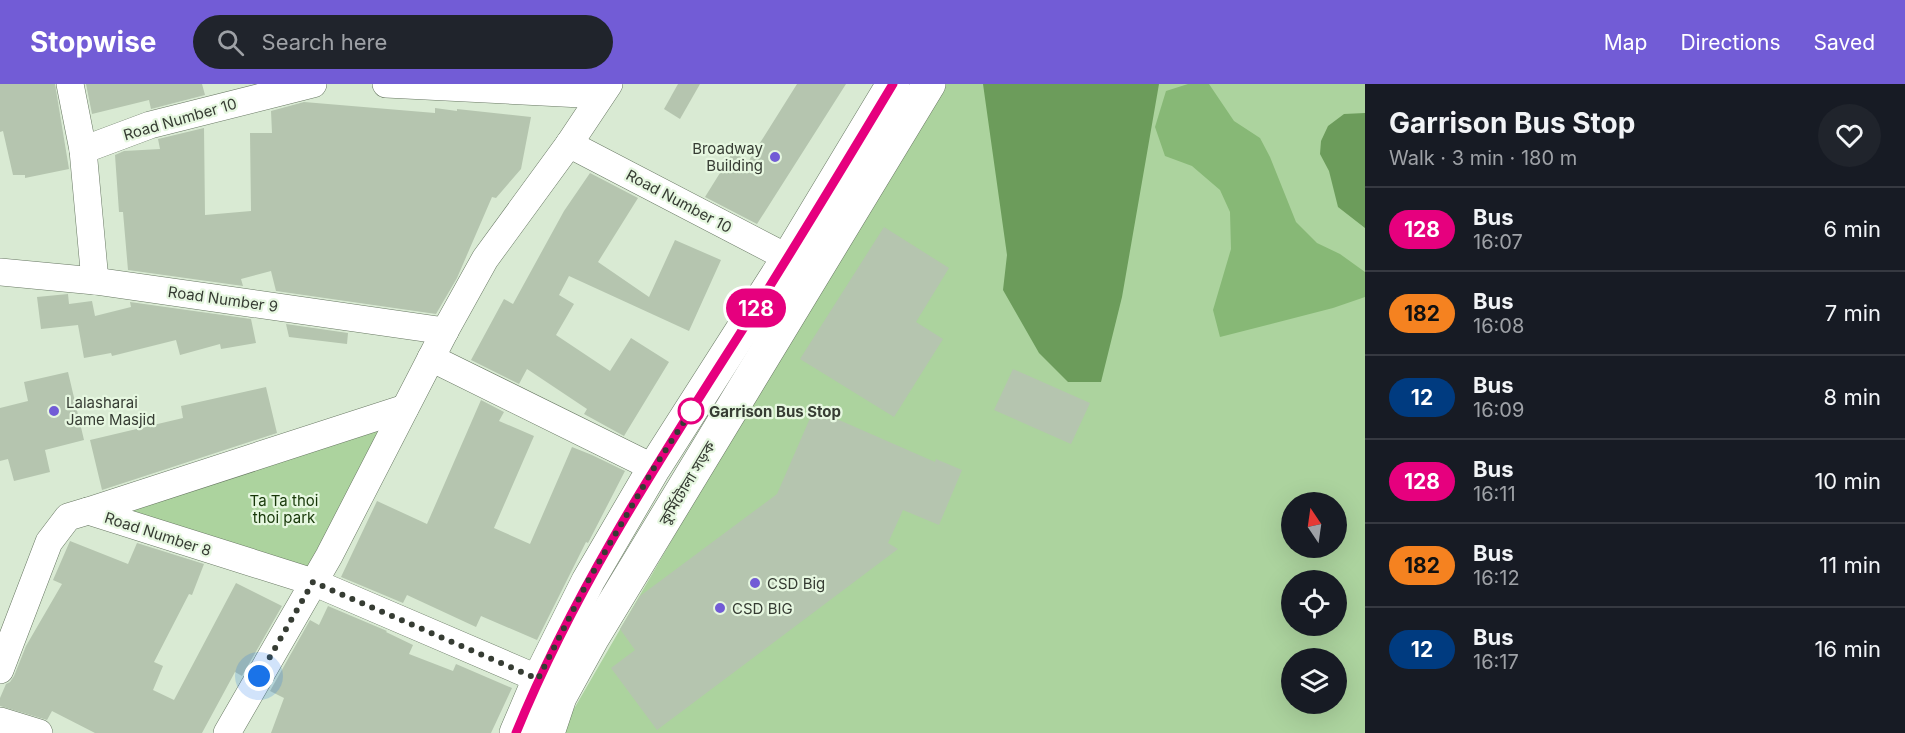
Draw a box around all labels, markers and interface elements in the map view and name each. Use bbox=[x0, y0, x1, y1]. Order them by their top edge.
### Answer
search box bbox=[193, 15, 613, 69]
text: Stopwise bbox=[30, 25, 157, 59]
icon: search bbox=[214, 26, 247, 59]
text: Search here bbox=[262, 29, 387, 55]
text: Map bbox=[1604, 30, 1647, 55]
text: Directions bbox=[1680, 30, 1781, 55]
text: Saved bbox=[1814, 30, 1875, 55]
street label: Road Number 10 bbox=[121, 94, 239, 144]
button: heart bbox=[1818, 104, 1881, 167]
text: Garrison Bus Stop bbox=[1389, 106, 1635, 140]
place label: Broadway Building bbox=[692, 139, 764, 175]
text: Walk · 3 min · 180 m bbox=[1389, 146, 1577, 170]
marker: Broadway Building bbox=[768, 150, 782, 164]
street label: Road Number 10 bbox=[623, 165, 735, 237]
text: Bus bbox=[1473, 204, 1514, 230]
text: 6 min bbox=[1824, 216, 1881, 242]
text: 128 bbox=[1404, 217, 1440, 242]
text: 16:07 bbox=[1473, 230, 1523, 254]
street label: Road Number 9 bbox=[167, 282, 279, 316]
line badge: 128 bbox=[722, 288, 790, 328]
text: Bus bbox=[1473, 288, 1514, 314]
text: 128 bbox=[738, 296, 774, 321]
text: 7 min bbox=[1825, 300, 1881, 326]
text: 182 bbox=[1404, 301, 1440, 326]
text: 16:08 bbox=[1473, 314, 1524, 338]
text: Bus bbox=[1473, 372, 1514, 398]
text: 8 min bbox=[1824, 384, 1881, 410]
text: 12 bbox=[1411, 385, 1433, 410]
place label: Lalasharai Jame Masjid bbox=[66, 393, 155, 429]
marker: Garrison Bus Stop bbox=[678, 398, 704, 424]
text: 16:09 bbox=[1473, 398, 1524, 422]
place label: Garrison Bus Stop bbox=[709, 402, 841, 421]
marker: Lalasharai Jame Masjid bbox=[47, 404, 61, 418]
street label: কুর্মিটোলা সড়ক bbox=[654, 437, 720, 529]
text: Bus bbox=[1473, 456, 1514, 482]
text: 10 min bbox=[1814, 468, 1881, 494]
text: 128 bbox=[1404, 469, 1440, 494]
text: 16:11 bbox=[1473, 482, 1516, 506]
park label: Ta Ta thoi thoi park bbox=[250, 491, 318, 527]
north arrow bbox=[1281, 492, 1347, 558]
map controls bbox=[1281, 492, 1347, 714]
street label: Road Number 8 bbox=[102, 508, 214, 560]
text: Bus bbox=[1473, 540, 1514, 566]
text: 11 min bbox=[1819, 552, 1881, 578]
text: 182 bbox=[1404, 553, 1440, 578]
text: 16:12 bbox=[1473, 566, 1520, 590]
button: locate bbox=[1281, 570, 1347, 636]
place label: CSD Big bbox=[767, 574, 825, 593]
marker: CSD Big bbox=[748, 576, 762, 590]
place label: CSD BIG bbox=[732, 599, 793, 618]
marker: CSD BIG bbox=[713, 601, 727, 615]
text: Bus bbox=[1473, 624, 1514, 650]
text: 16 min bbox=[1815, 636, 1881, 662]
text: 12 bbox=[1411, 637, 1433, 662]
button: layers bbox=[1281, 648, 1347, 714]
text: 16:17 bbox=[1473, 650, 1519, 674]
your location bbox=[244, 661, 274, 691]

